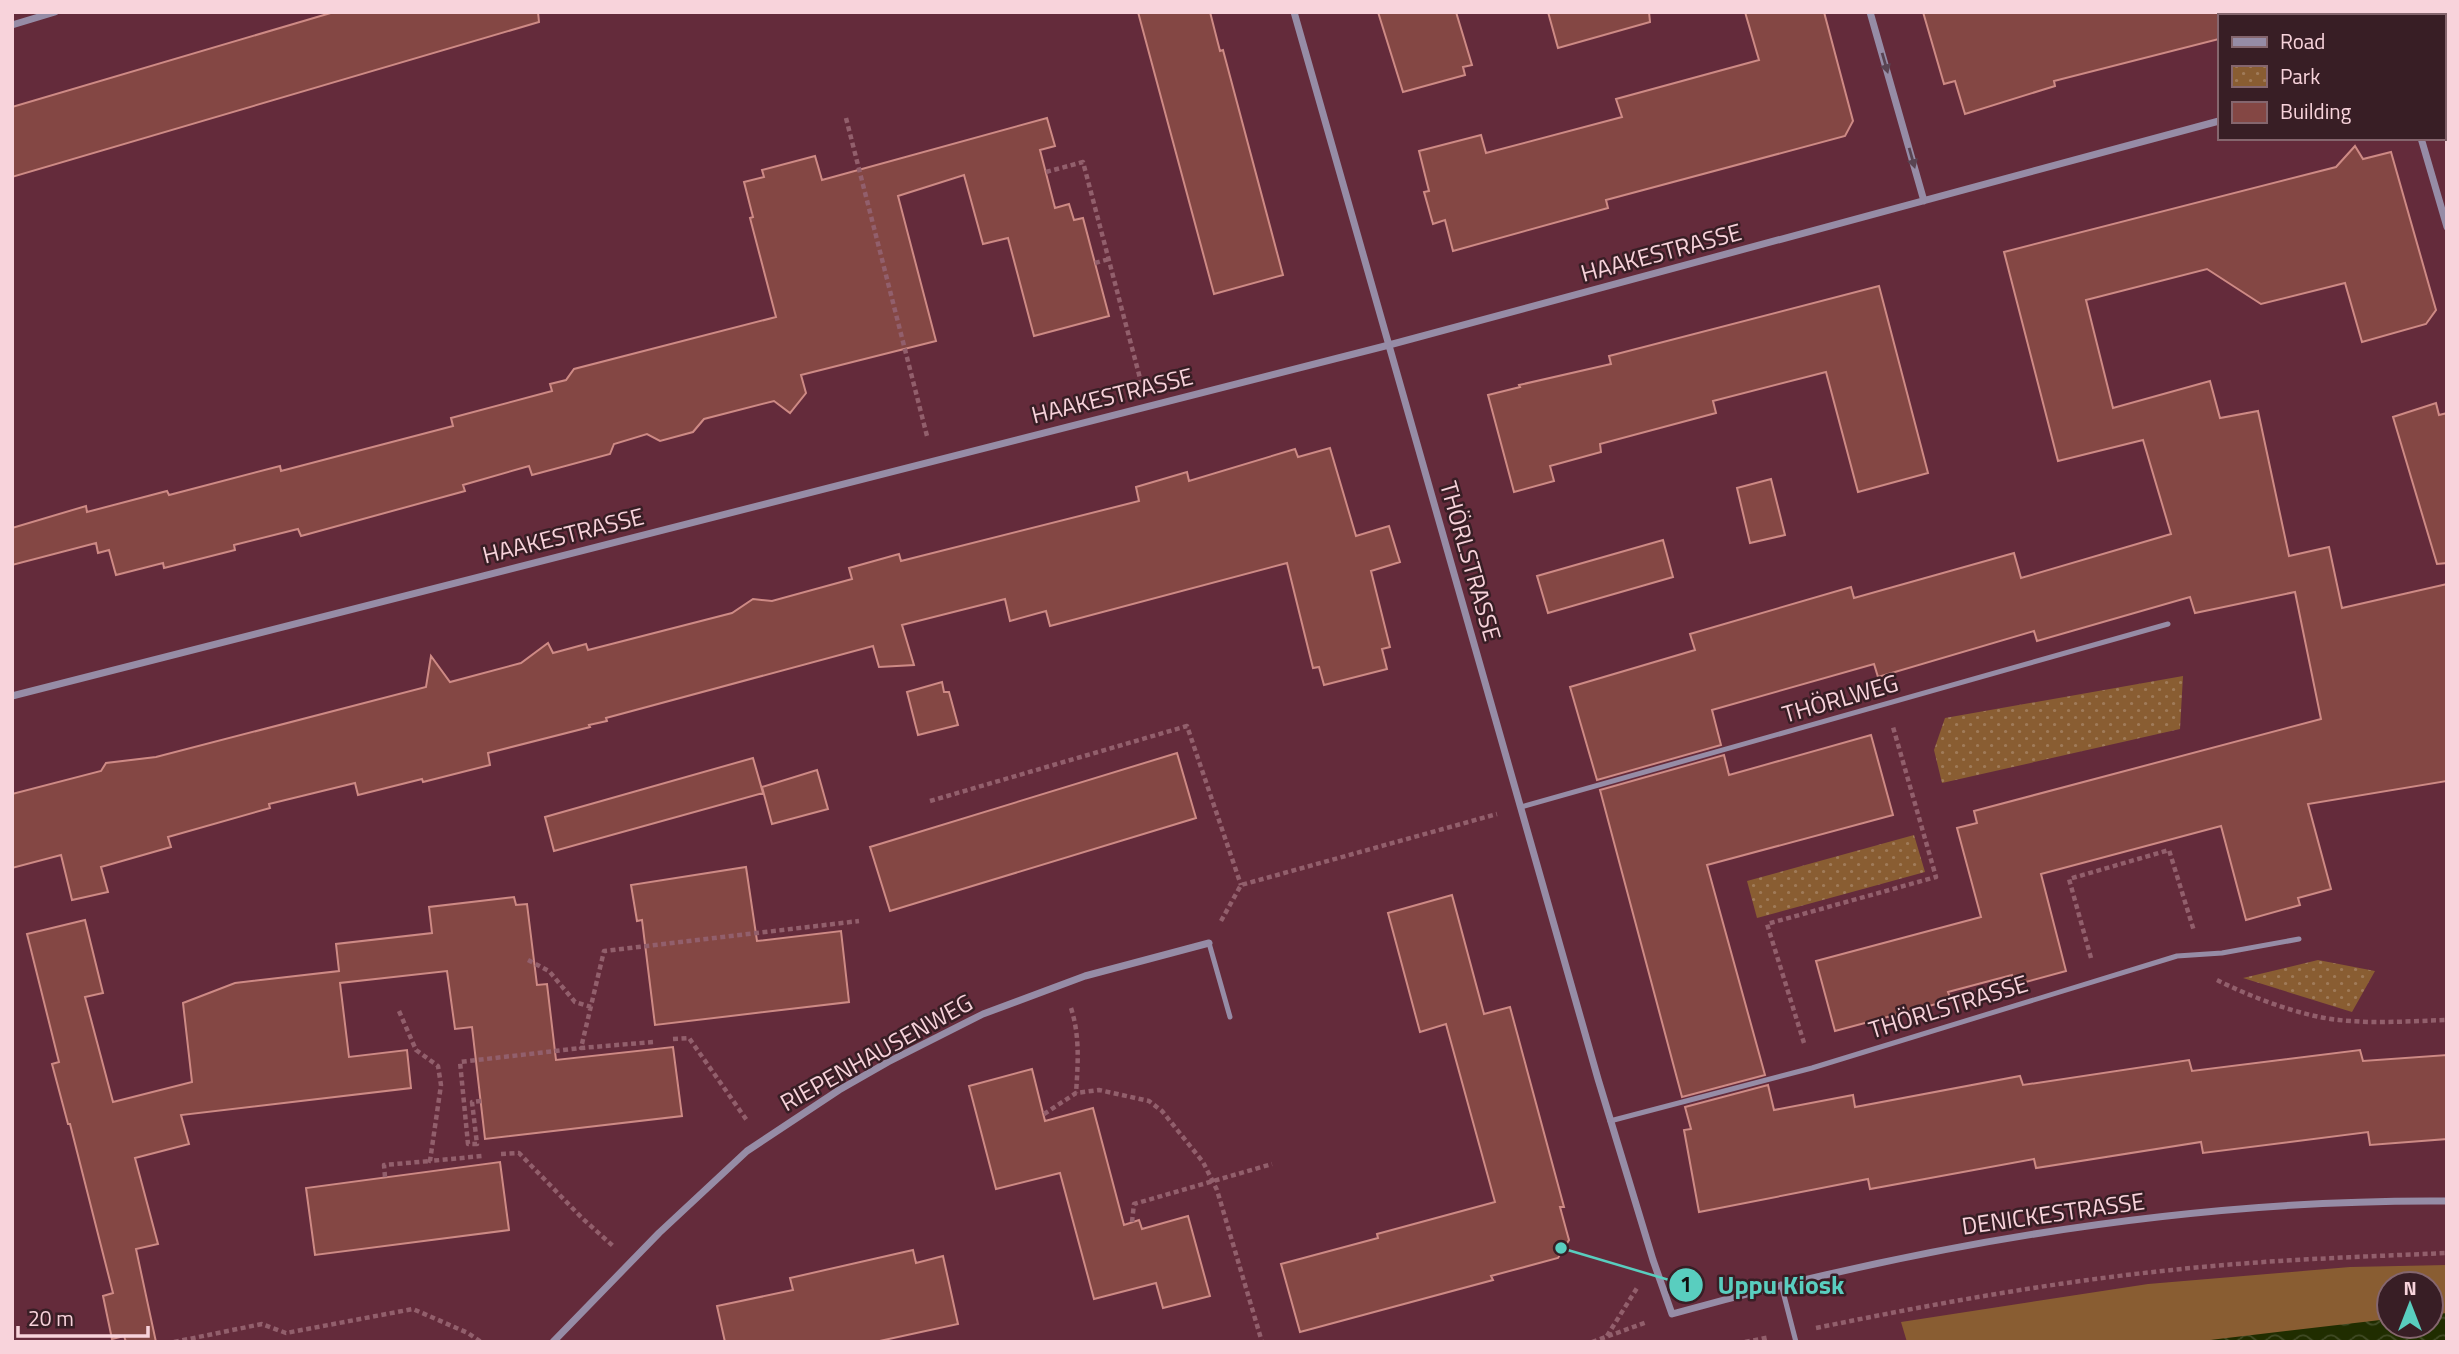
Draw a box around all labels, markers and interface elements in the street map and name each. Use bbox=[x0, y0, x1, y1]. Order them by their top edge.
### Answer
legend bbox=[2218, 14, 2445, 140]
text: Road bbox=[2280, 25, 2325, 57]
one-way arrow bbox=[1880, 53, 1890, 74]
text: Park bbox=[2280, 60, 2320, 92]
text: Building bbox=[2280, 95, 2352, 127]
one-way arrow bbox=[1907, 147, 1917, 168]
street label: HAAKESTRASSE bbox=[1576, 213, 1746, 291]
street label: HAAKESTRASSE bbox=[1027, 358, 1197, 432]
street label: THÖRLSTRASSE bbox=[1431, 477, 1511, 645]
street label: HAAKESTRASSE bbox=[478, 498, 648, 572]
street label: THÖRLWEG bbox=[1778, 664, 1902, 732]
street label: THÖRLSTRASSE bbox=[1864, 965, 2032, 1047]
street label: RIEPENHAUSENWEG bbox=[773, 984, 979, 1120]
street label: DENICKESTRASSE bbox=[1959, 1182, 2147, 1244]
callout: Uppu Kiosk bbox=[1669, 1261, 1859, 1308]
text: Uppu Kiosk bbox=[1718, 1265, 1845, 1304]
text: 1 bbox=[1680, 1268, 1692, 1300]
north arrow bbox=[2375, 1270, 2445, 1340]
text: N bbox=[2403, 1273, 2417, 1302]
scale bar bbox=[18, 1294, 147, 1338]
text: 20 m bbox=[28, 1302, 74, 1334]

